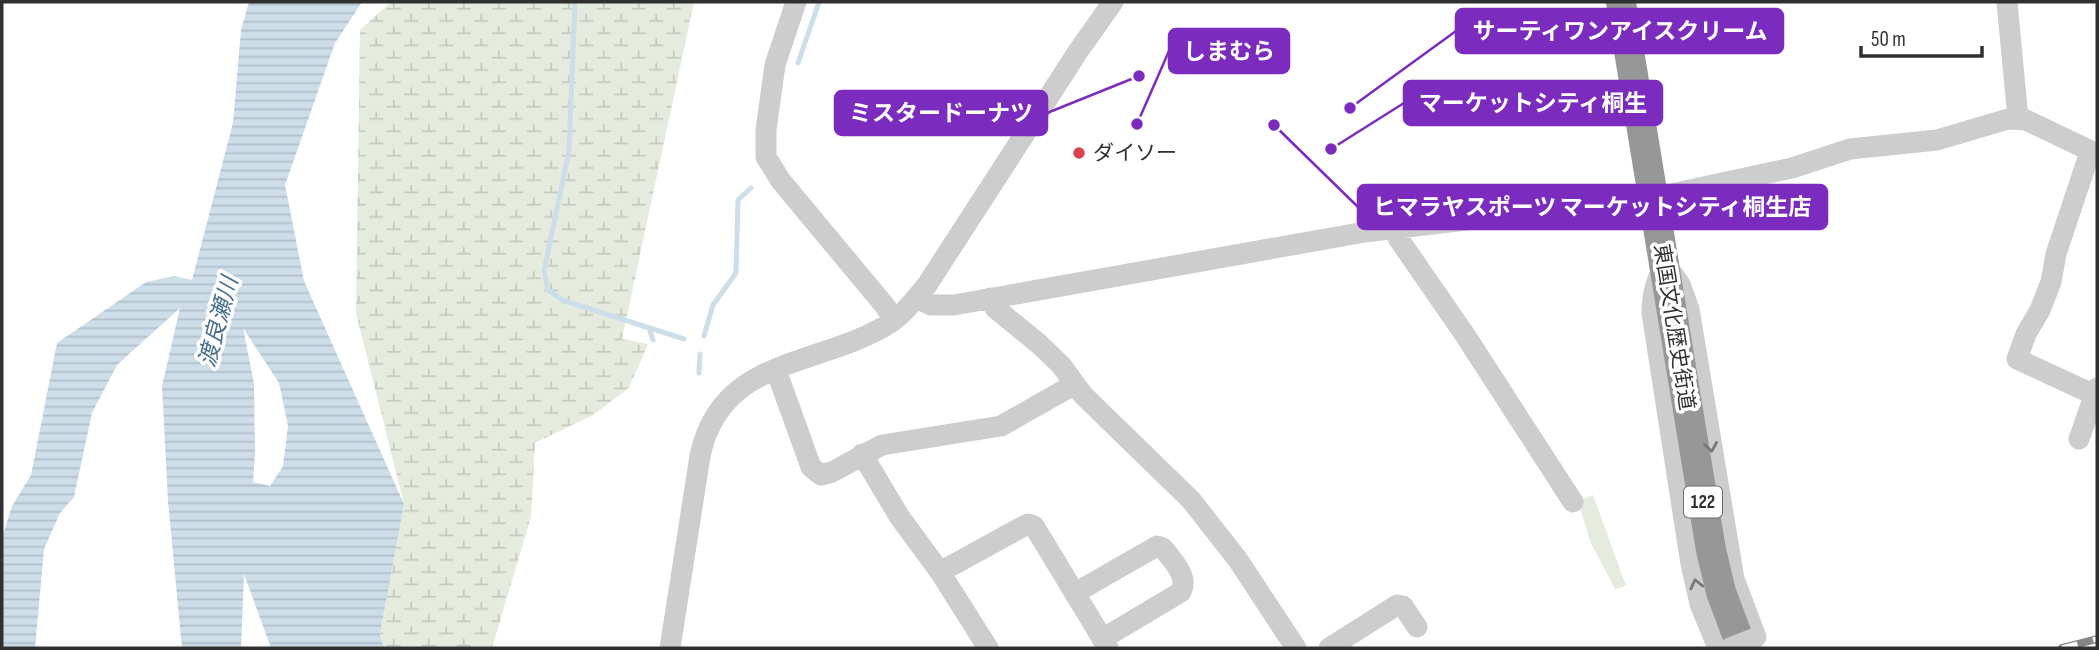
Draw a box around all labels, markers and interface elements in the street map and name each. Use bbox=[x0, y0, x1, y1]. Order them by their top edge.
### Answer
callout: サーティワンアイスクリーム bbox=[1456, 9, 1783, 53]
scale bar bbox=[1861, 14, 1982, 58]
text: サーティワンアイスクリーム bbox=[1472, 18, 1768, 46]
text: 50 m bbox=[1871, 27, 1906, 52]
callout: しまむら bbox=[1169, 29, 1289, 73]
text: しまむら bbox=[1183, 38, 1275, 66]
callout: マーケットシティ桐生 bbox=[1404, 81, 1662, 125]
text: マーケットシティ桐生 bbox=[1419, 90, 1647, 118]
callout: ミスタードーナツ bbox=[835, 91, 1047, 135]
text: ミスタードーナツ bbox=[849, 100, 1033, 128]
place label: ダイソー bbox=[1093, 141, 1177, 166]
marker: ダイソー bbox=[1071, 145, 1087, 161]
callout: ヒマラヤスポーツ マーケットシティ桐生店 bbox=[1358, 185, 1827, 229]
text: ヒマラヤスポーツ マーケットシティ桐生店 bbox=[1373, 194, 1811, 222]
street label: 東国文化歴史街道 bbox=[1649, 242, 1699, 412]
water label: 渡良瀬川 bbox=[194, 271, 245, 370]
one-way arrow bbox=[1703, 441, 1718, 453]
road number: 122 bbox=[1684, 486, 1722, 517]
one-way arrow bbox=[1689, 578, 1704, 590]

